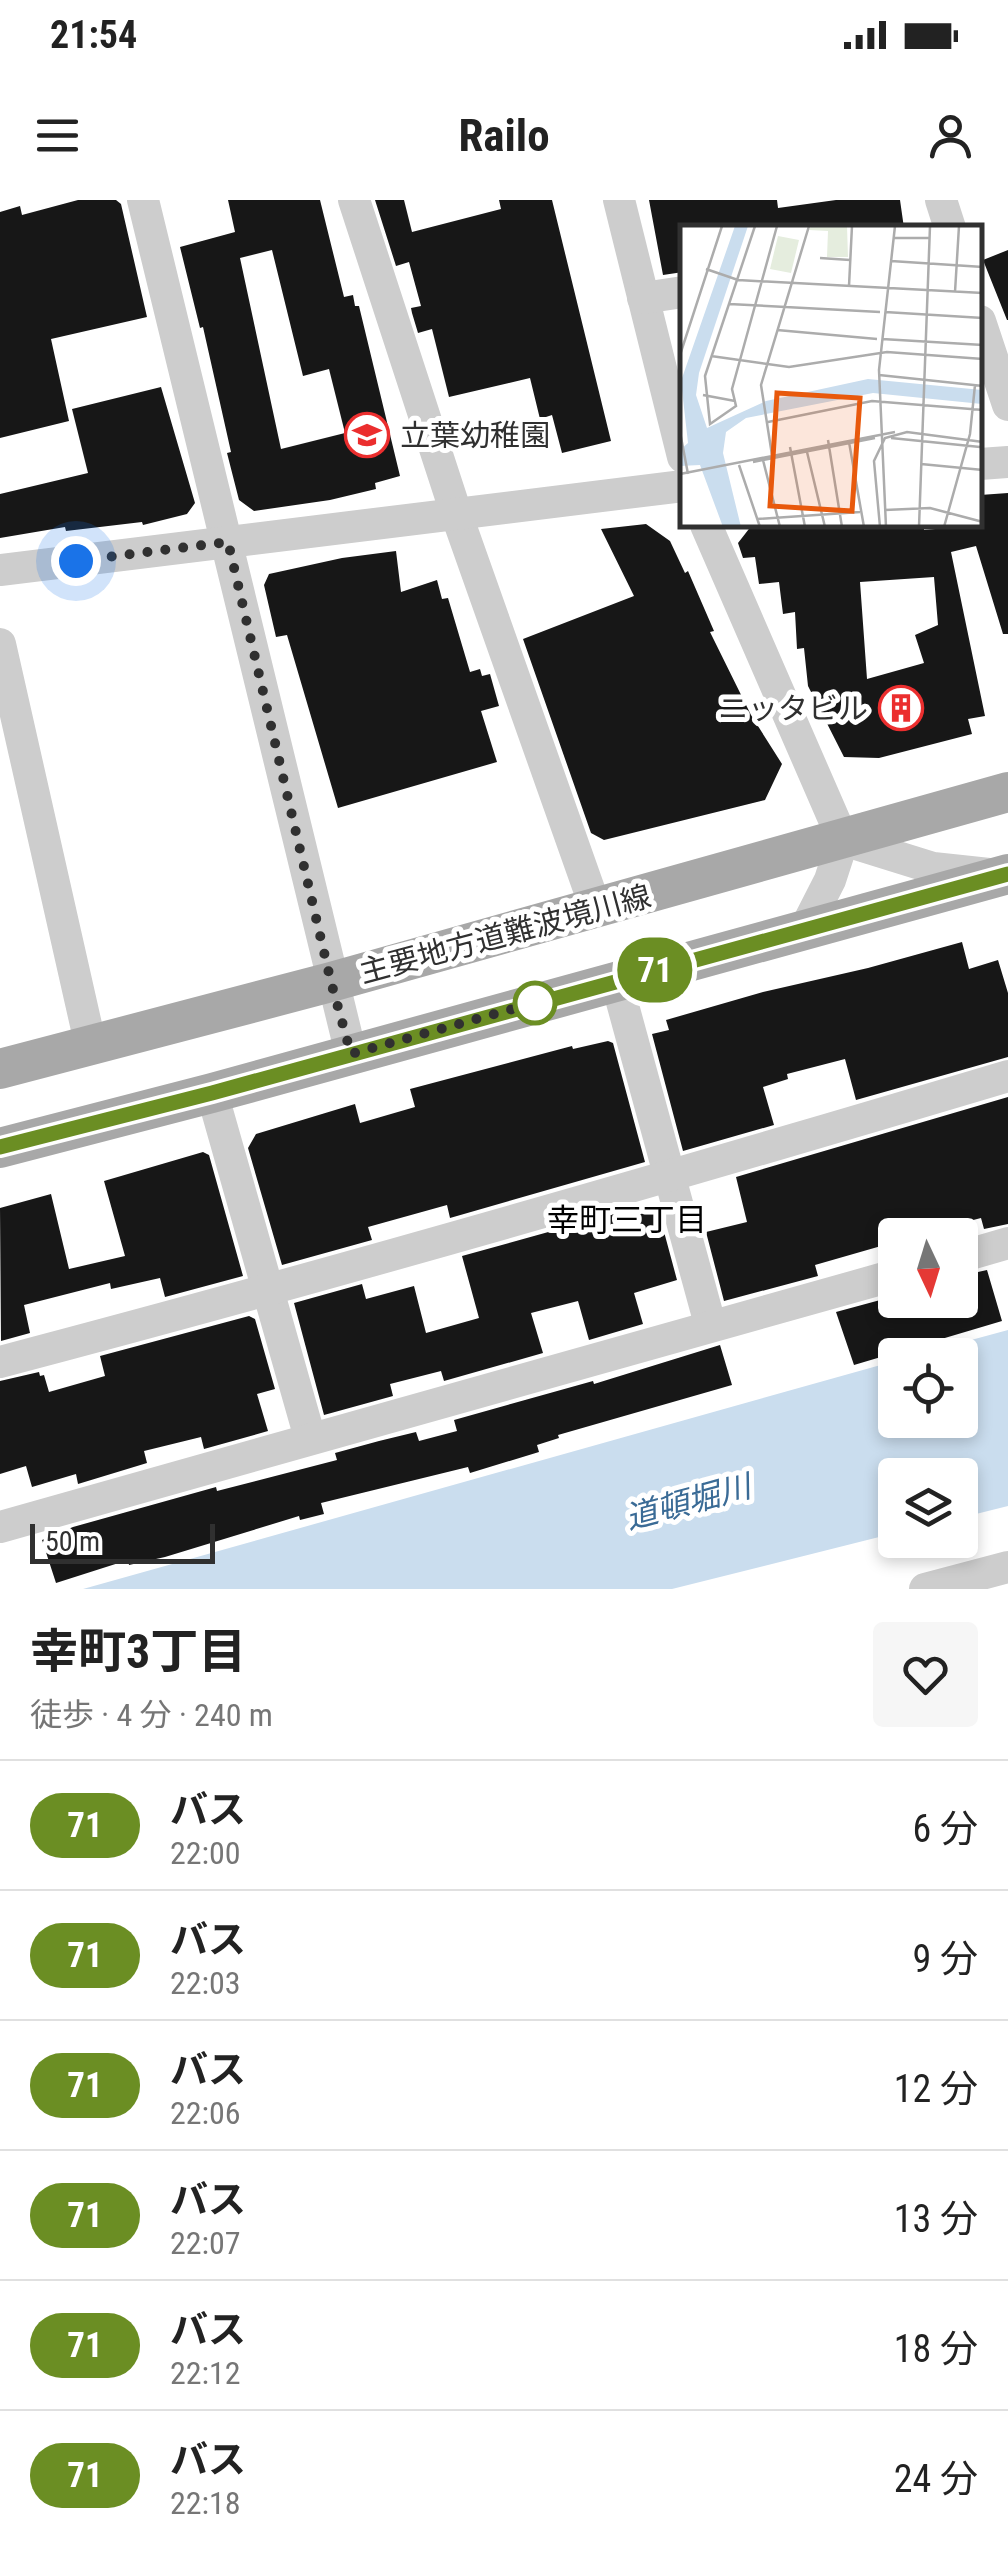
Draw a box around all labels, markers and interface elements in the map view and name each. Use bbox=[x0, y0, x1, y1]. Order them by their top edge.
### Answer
text: 21:54 bbox=[50, 13, 137, 57]
icon: menu bbox=[30, 108, 85, 163]
icon: person bbox=[923, 108, 978, 163]
text: Railo bbox=[458, 109, 550, 162]
inset map bbox=[680, 225, 983, 528]
school or university icon: 立葉幼稚園 bbox=[344, 412, 390, 458]
place label: 立葉幼稚園 bbox=[400, 418, 550, 453]
your location bbox=[51, 536, 101, 586]
building icon: ニッタビル bbox=[878, 685, 924, 731]
place label: ニッタビル bbox=[718, 691, 868, 726]
street label: 主要地方道難波境川線 bbox=[356, 878, 654, 990]
line badge: 71 bbox=[610, 938, 700, 1002]
text: 71 bbox=[637, 950, 673, 991]
unlabelled marker bbox=[514, 982, 556, 1024]
district label: 幸町三丁目 bbox=[547, 1201, 707, 1239]
north arrow bbox=[878, 1218, 978, 1318]
map controls bbox=[878, 1218, 978, 1558]
button: locate bbox=[878, 1338, 978, 1438]
button: layers bbox=[878, 1458, 978, 1558]
water label: 道頓堀川 bbox=[621, 1466, 758, 1537]
scale bar bbox=[30, 1519, 215, 1564]
text: 50 m bbox=[45, 1525, 100, 1558]
button: heart bbox=[873, 1622, 978, 1727]
text: 幸町3丁目 bbox=[30, 1623, 246, 1680]
text: 徒歩 · 4 分 · 240 m bbox=[30, 1696, 273, 1734]
text: バス bbox=[170, 1788, 246, 1832]
text: 71 bbox=[67, 1805, 103, 1846]
text: 6 分 bbox=[913, 1807, 978, 1851]
text: 22:00 bbox=[170, 1834, 241, 1872]
text: バス bbox=[170, 1918, 246, 1962]
text: 71 bbox=[67, 1935, 103, 1976]
text: 9 分 bbox=[913, 1937, 978, 1981]
text: 22:03 bbox=[170, 1964, 241, 2002]
text: バス bbox=[170, 2048, 246, 2092]
text: 71 bbox=[67, 2065, 103, 2106]
text: 12 分 bbox=[894, 2067, 978, 2111]
text: 22:06 bbox=[170, 2094, 241, 2132]
text: バス bbox=[170, 2178, 246, 2222]
text: 71 bbox=[67, 2195, 103, 2236]
text: 13 分 bbox=[894, 2197, 978, 2241]
text: 22:07 bbox=[170, 2224, 241, 2262]
text: バス bbox=[170, 2308, 246, 2352]
text: 71 bbox=[67, 2325, 103, 2366]
text: 18 分 bbox=[894, 2327, 978, 2371]
text: 22:12 bbox=[170, 2354, 241, 2392]
text: バス bbox=[170, 2438, 246, 2482]
text: 71 bbox=[67, 2455, 103, 2496]
text: 24 分 bbox=[894, 2457, 978, 2501]
text: 22:18 bbox=[170, 2484, 241, 2522]

